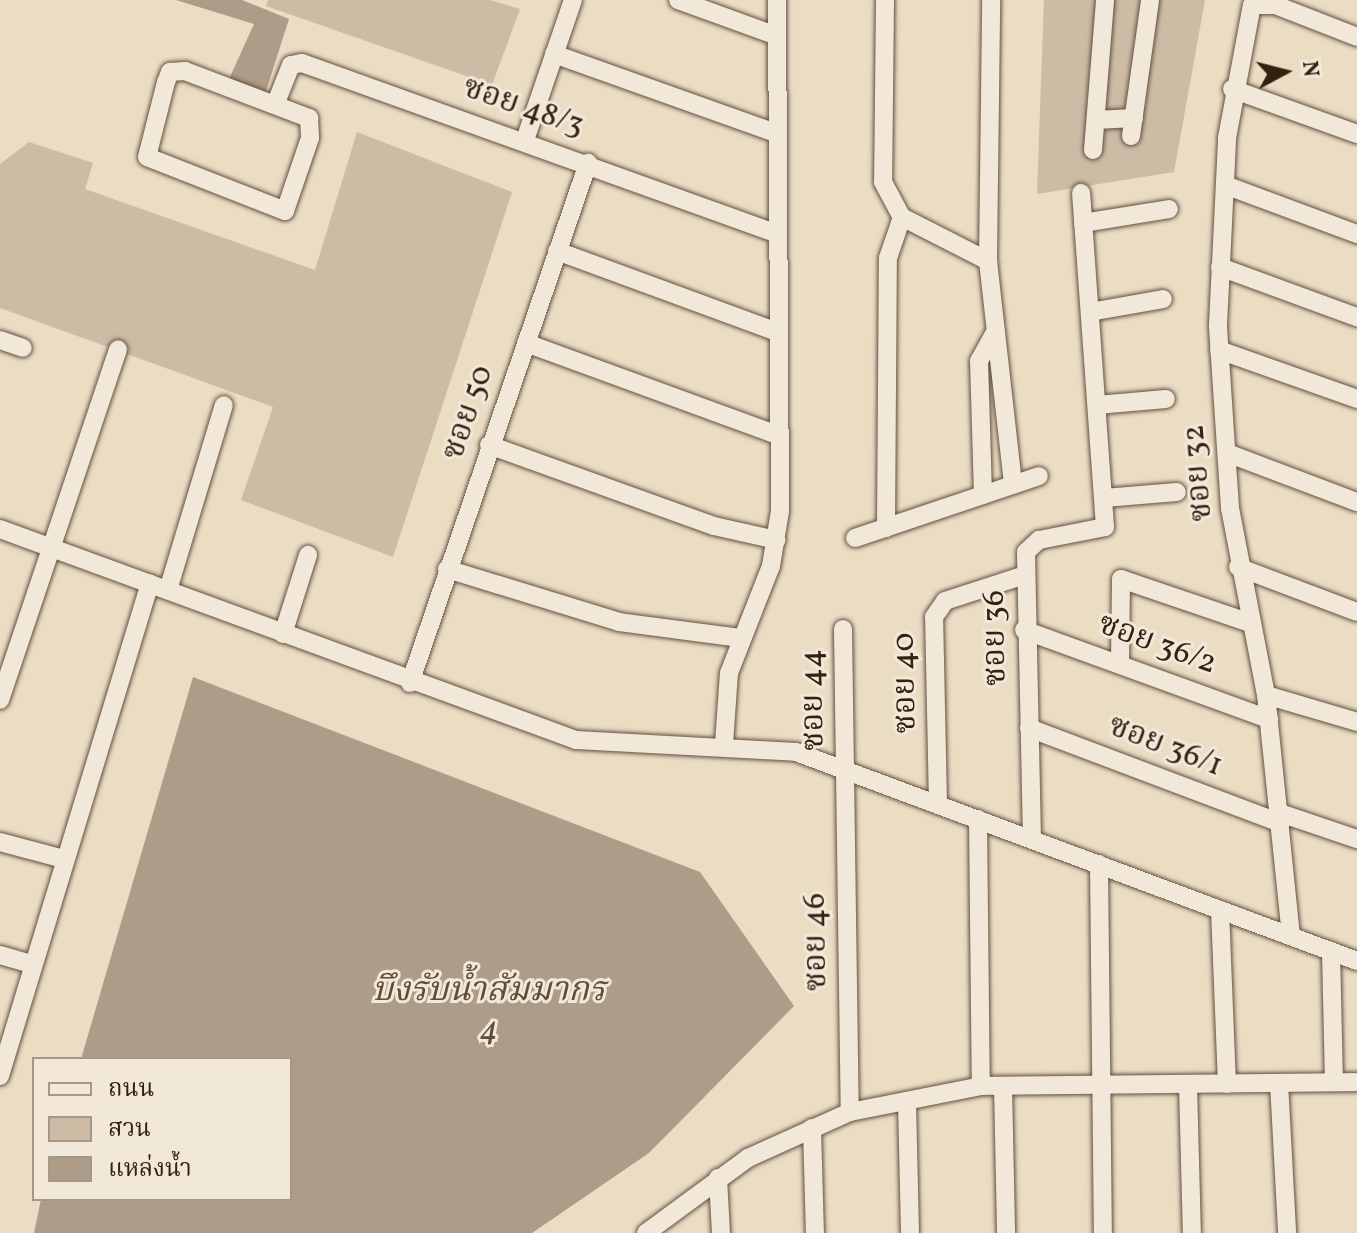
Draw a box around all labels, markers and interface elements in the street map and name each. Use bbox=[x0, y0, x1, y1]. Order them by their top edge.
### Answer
north arrow bbox=[1245, 32, 1325, 112]
text: N bbox=[1293, 59, 1326, 79]
street label: ซอย 48/3 bbox=[457, 69, 589, 147]
street label: ซอย 50 bbox=[435, 361, 503, 465]
street label: ซอย 32 bbox=[1176, 423, 1222, 523]
street label: ซอย 36 bbox=[976, 590, 1016, 686]
street label: ซอย 36/2 bbox=[1092, 606, 1222, 684]
street label: ซอย 40 bbox=[886, 632, 926, 734]
street label: ซอย 44 bbox=[794, 649, 834, 751]
street label: ซอย 36/1 bbox=[1102, 708, 1228, 786]
street label: ซอย 46 bbox=[797, 892, 837, 992]
water label: บึงรับน้ำสัมมากร 4 bbox=[372, 971, 606, 1050]
legend bbox=[32, 1057, 292, 1201]
text: ถนน bbox=[108, 1073, 154, 1107]
text: สวน bbox=[108, 1113, 151, 1147]
text: แหล่งน้ำ bbox=[108, 1153, 192, 1187]

